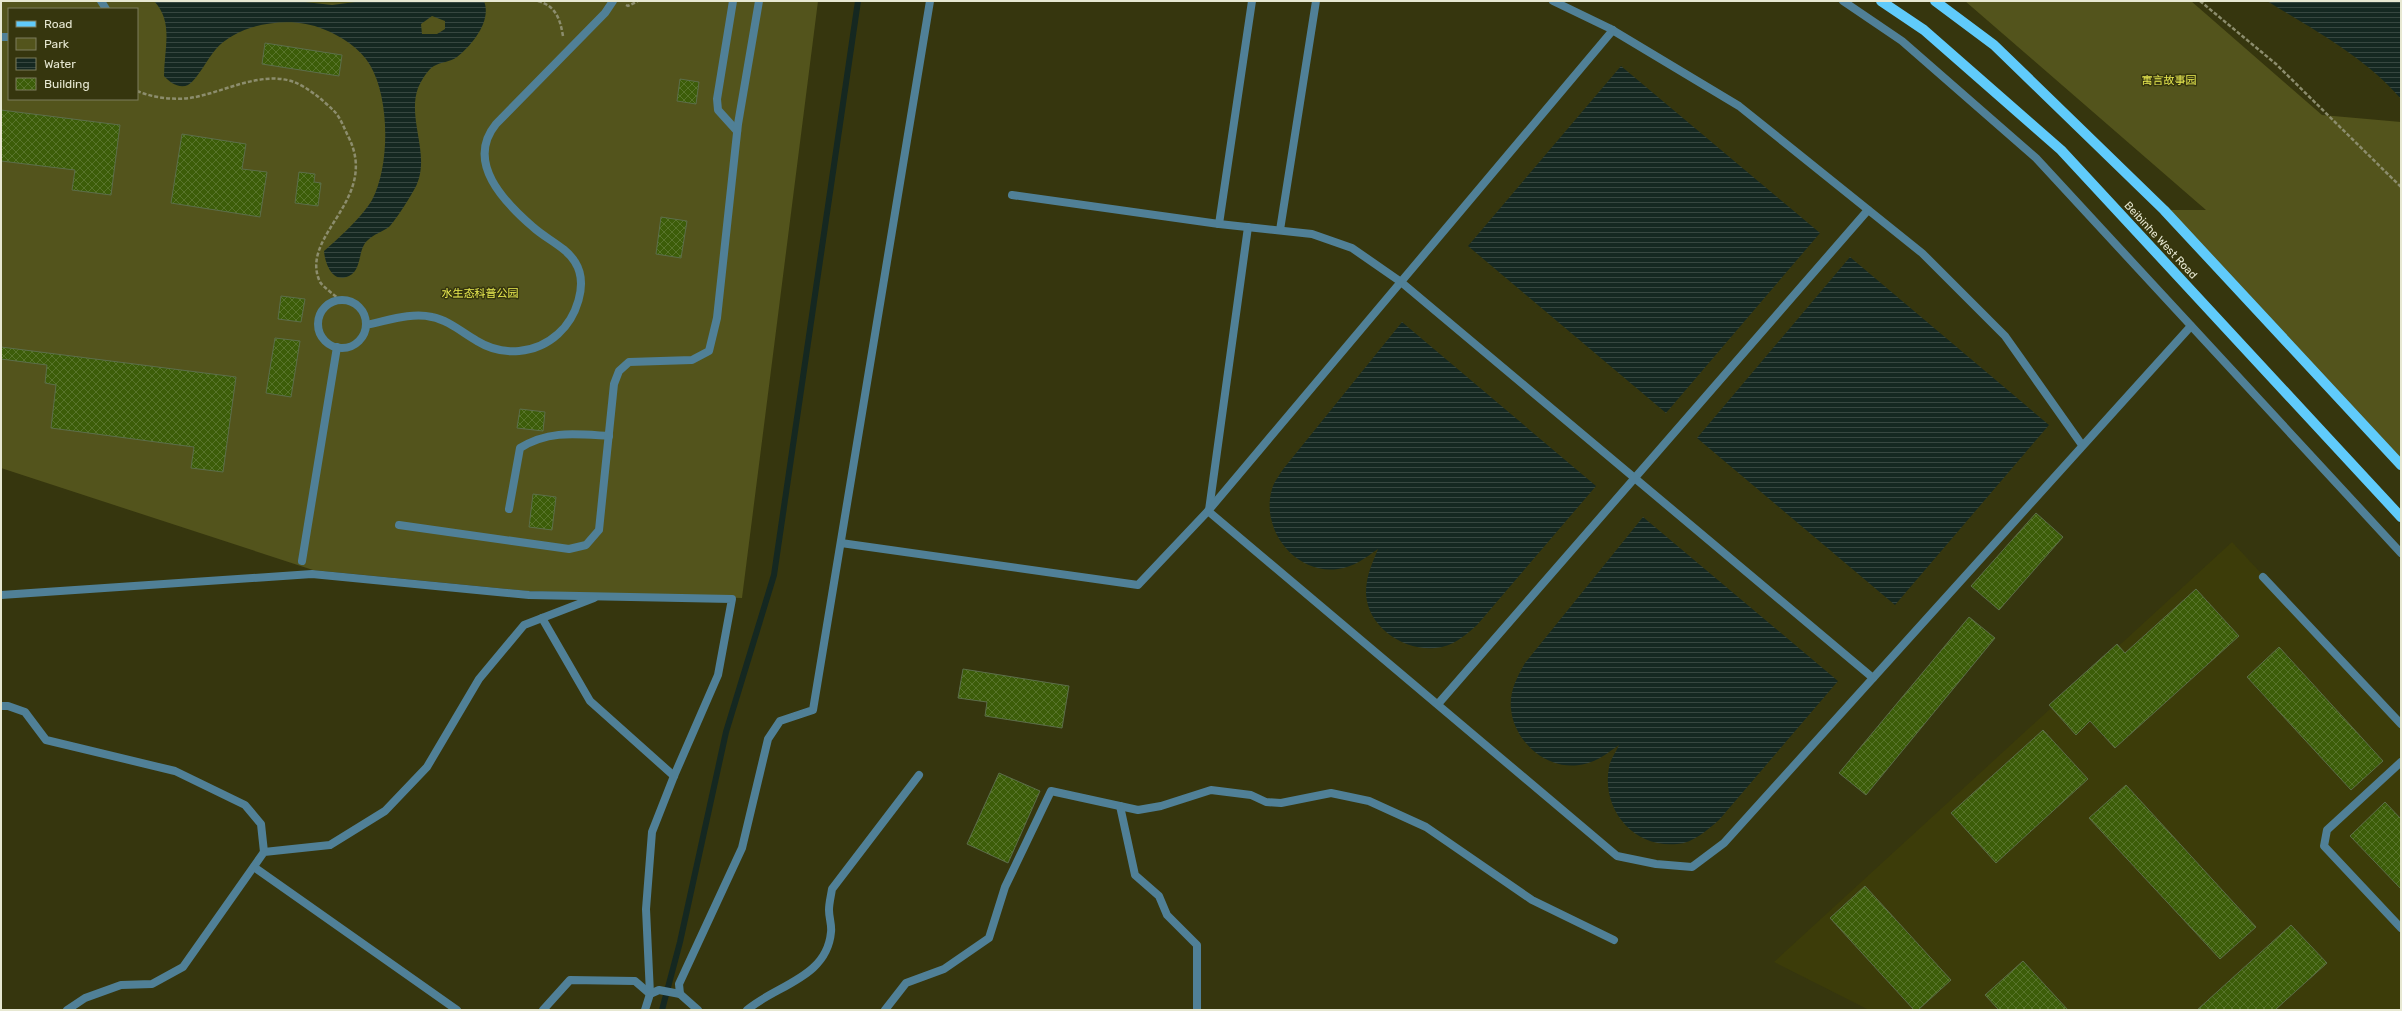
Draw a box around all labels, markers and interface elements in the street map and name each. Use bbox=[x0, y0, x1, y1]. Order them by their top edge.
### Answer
legend bbox=[8, 8, 138, 100]
text: Road bbox=[44, 17, 72, 31]
text: Park bbox=[44, 37, 70, 51]
text: Water bbox=[44, 57, 76, 71]
park label: 寓言故事园 bbox=[2142, 74, 2197, 87]
text: Building bbox=[44, 77, 90, 91]
street label: Beibinhe West Road bbox=[2121, 199, 2200, 282]
park label: 水生态科普公园 bbox=[442, 287, 519, 300]

